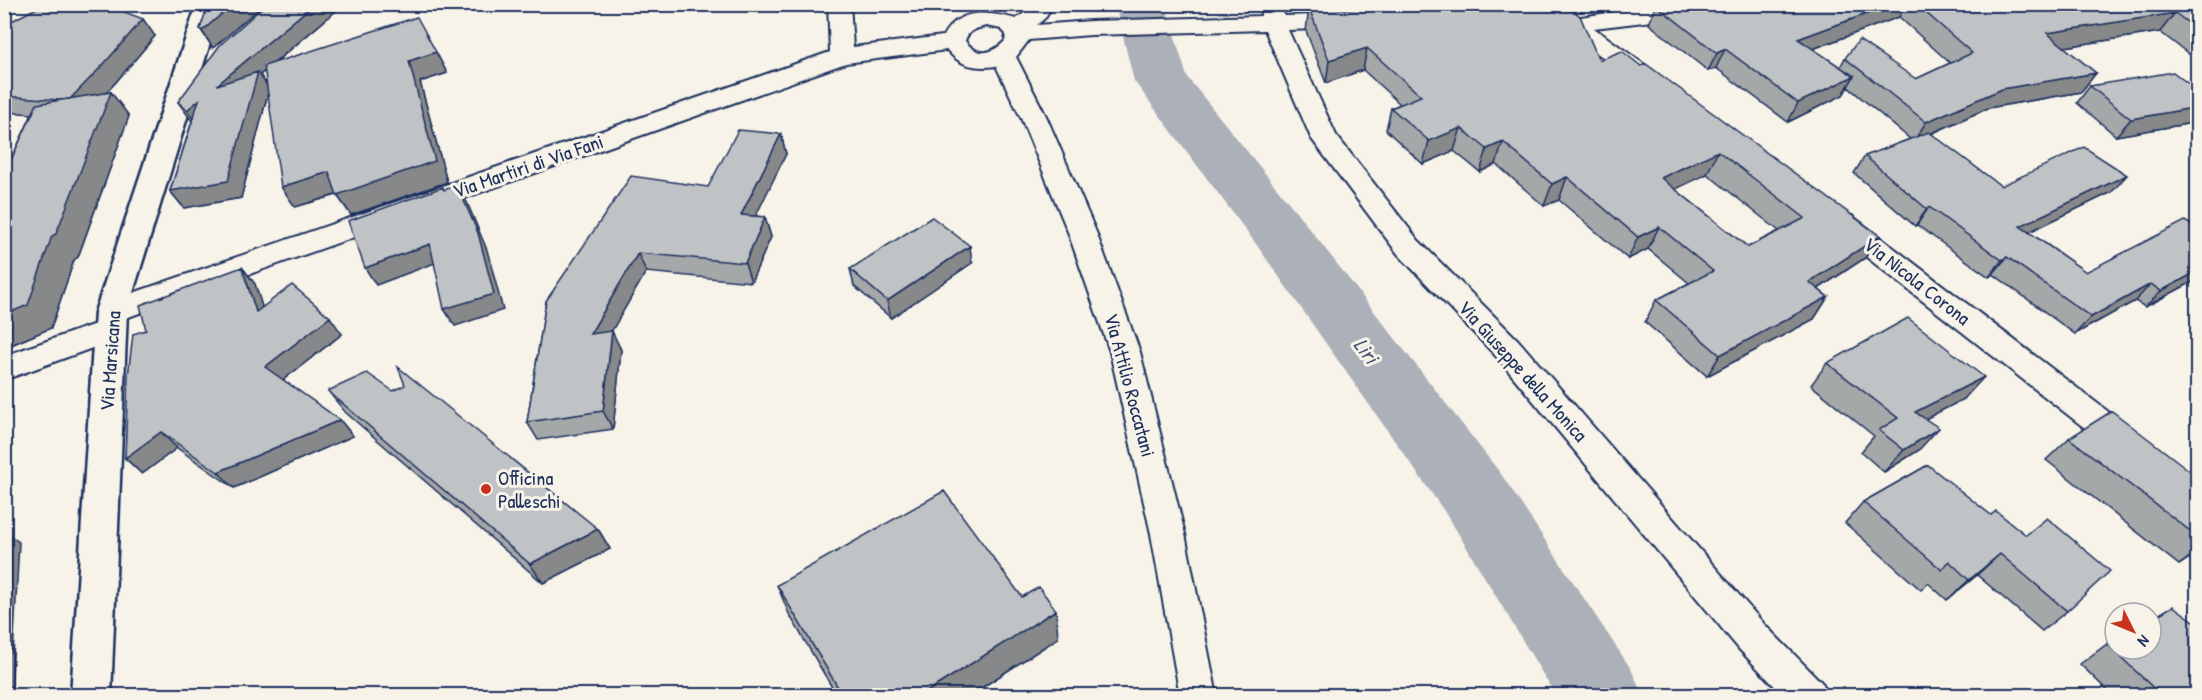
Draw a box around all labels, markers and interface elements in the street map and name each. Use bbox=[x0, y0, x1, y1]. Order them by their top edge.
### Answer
street label: Via Martiri di Via Fani bbox=[449, 127, 607, 204]
street label: Via Nicola Corona bbox=[1858, 230, 1976, 331]
street label: Via Giuseppe della Monica bbox=[1453, 294, 1594, 447]
street label: Via Marsicana bbox=[93, 310, 126, 412]
street label: Via Attilio Roccatani bbox=[1098, 310, 1163, 460]
water label: Liri bbox=[1347, 332, 1387, 371]
place label: Officina Palleschi bbox=[498, 464, 560, 514]
marker: Officina Palleschi bbox=[479, 482, 493, 496]
north arrow bbox=[2103, 601, 2163, 661]
text: N bbox=[2133, 631, 2155, 652]

